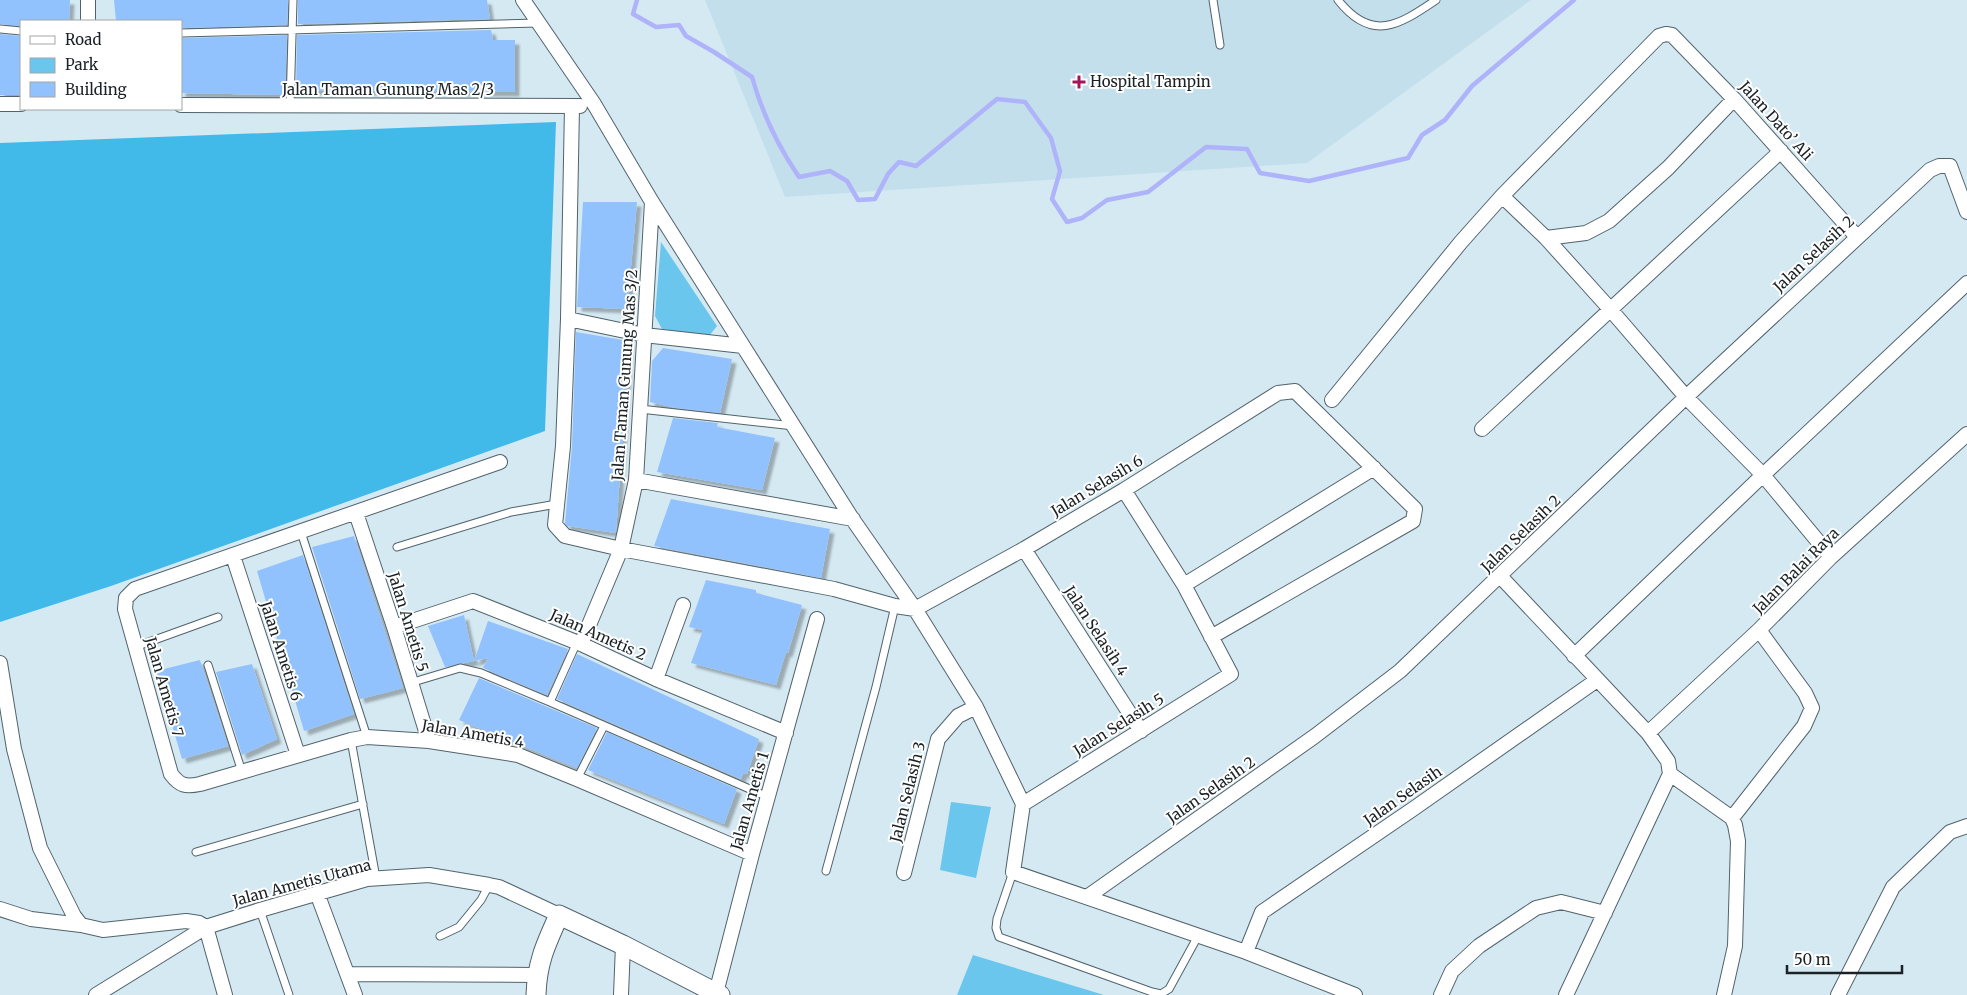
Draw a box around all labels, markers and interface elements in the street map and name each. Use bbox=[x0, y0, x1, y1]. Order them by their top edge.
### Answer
legend bbox=[20, 20, 182, 110]
text: Road bbox=[65, 30, 101, 49]
text: Park bbox=[65, 55, 99, 74]
place label: Hospital Tampin bbox=[1090, 72, 1211, 91]
marker: Hospital Tampin bbox=[1072, 75, 1086, 89]
street label: Jalan Dato’ Ali bbox=[1735, 76, 1817, 165]
text: Building bbox=[65, 80, 127, 99]
street label: Jalan Taman Gunung Mas 2/3 bbox=[281, 80, 494, 99]
street label: Jalan Selasih 2 bbox=[1769, 211, 1858, 297]
street label: Jalan Taman Gunung Mas 3/2 bbox=[608, 269, 641, 482]
street label: Jalan Selasih 6 bbox=[1047, 451, 1146, 521]
street label: Jalan Selasih 2 bbox=[1476, 491, 1565, 577]
street label: Jalan Balai Raya bbox=[1748, 524, 1843, 618]
street label: Jalan Ametis 5 bbox=[384, 569, 433, 674]
street label: Jalan Selasih 4 bbox=[1060, 581, 1133, 679]
street label: Jalan Ametis 6 bbox=[256, 598, 307, 703]
street label: Jalan Ametis 2 bbox=[546, 604, 649, 664]
street label: Jalan Ametis 7 bbox=[141, 634, 188, 739]
street label: Jalan Selasih 5 bbox=[1069, 689, 1168, 761]
street label: Jalan Ametis 4 bbox=[419, 715, 526, 752]
street label: Jalan Selasih 3 bbox=[886, 740, 929, 845]
street label: Jalan Ametis 1 bbox=[726, 749, 773, 853]
street label: Jalan Selasih 2 bbox=[1162, 752, 1259, 828]
street label: Jalan Selasih bbox=[1359, 762, 1445, 830]
street label: Jalan Ametis Utama bbox=[230, 855, 373, 910]
scale bar bbox=[1787, 942, 1902, 974]
text: 50 m bbox=[1794, 950, 1831, 969]

